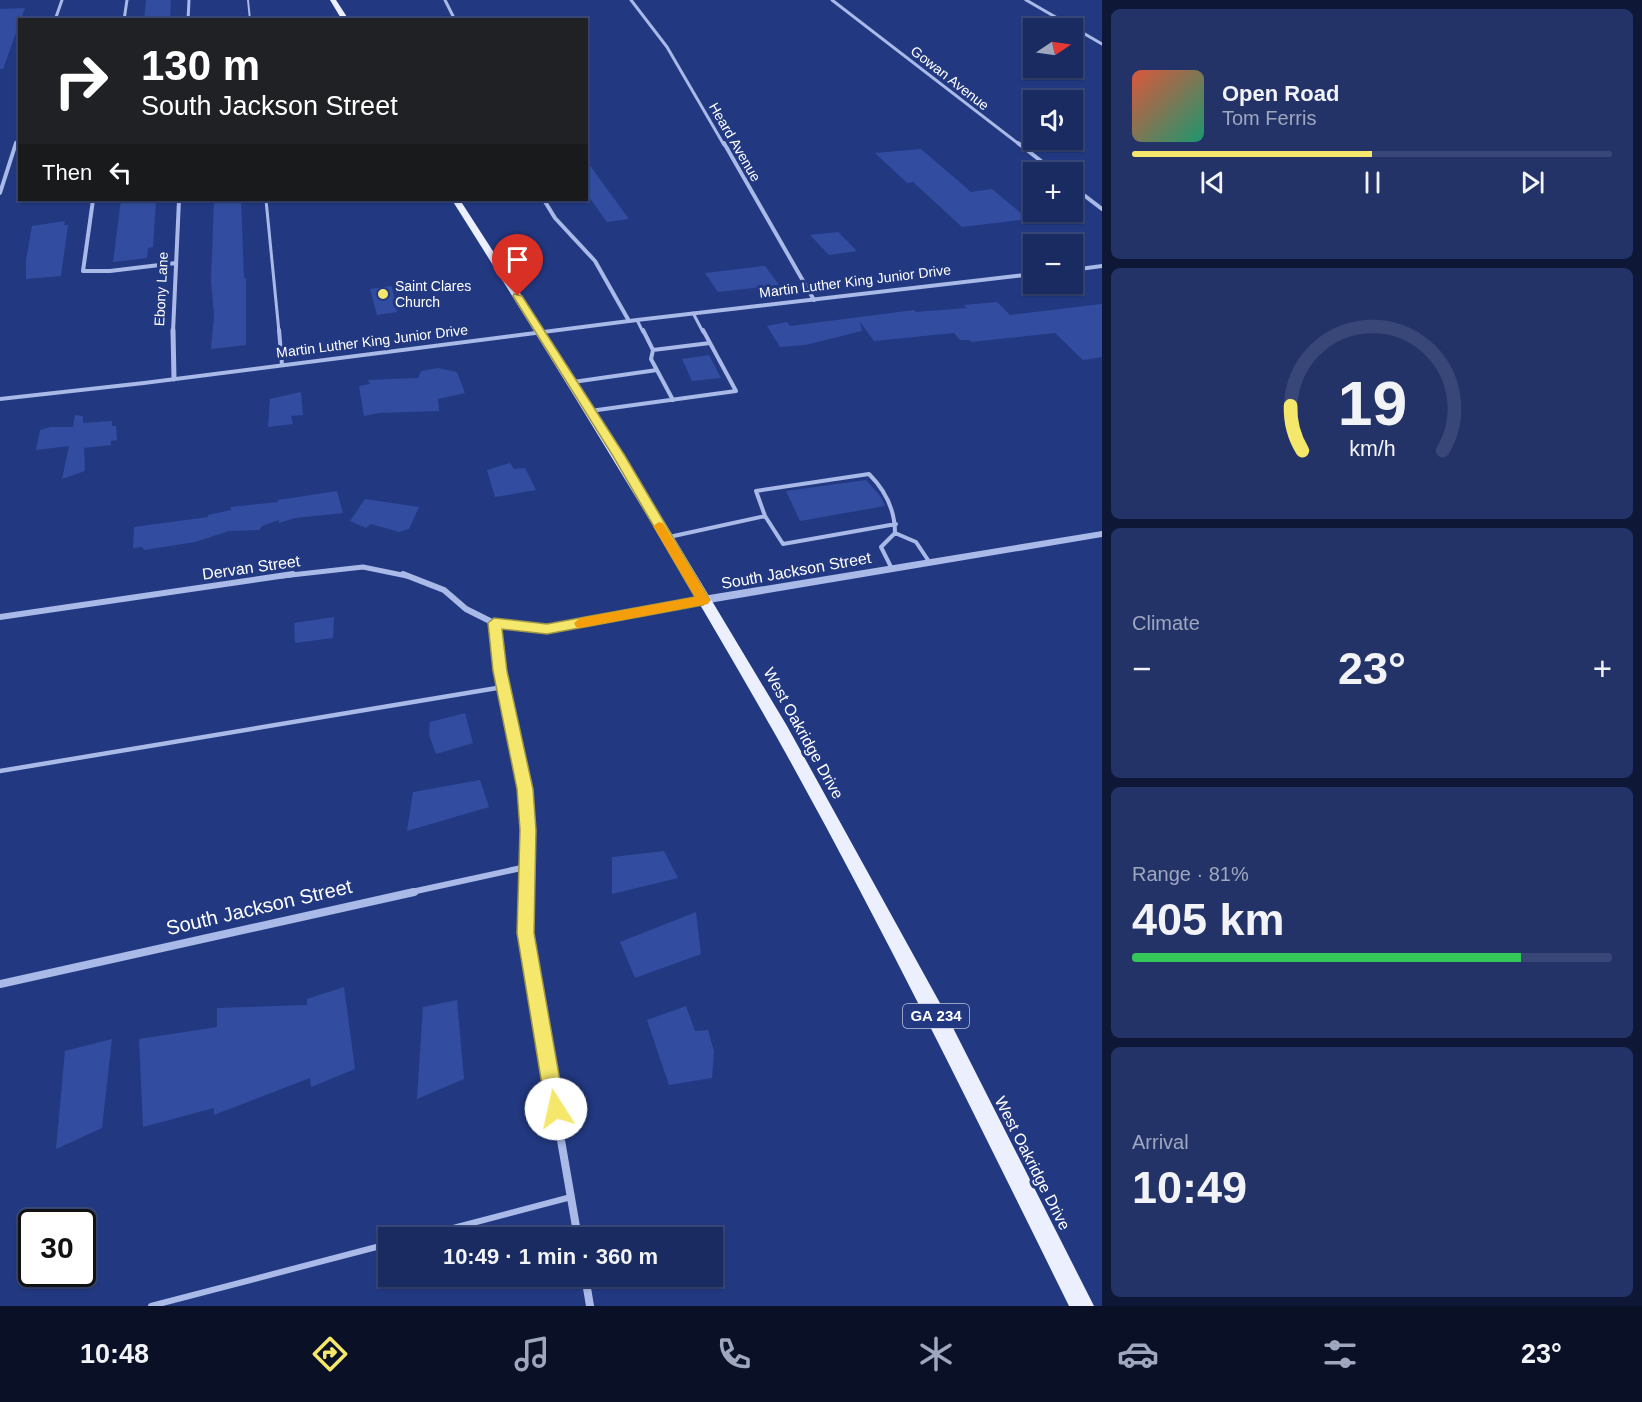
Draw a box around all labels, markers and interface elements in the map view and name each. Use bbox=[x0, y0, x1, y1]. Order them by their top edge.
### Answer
north arrow bbox=[1023, 18, 1083, 78]
map controls bbox=[1023, 18, 1083, 294]
icon: right bbox=[42, 42, 120, 120]
text: 130 m bbox=[141, 42, 260, 89]
street label: Gowan Avenue bbox=[908, 43, 992, 114]
text: Open Road bbox=[1222, 81, 1339, 106]
button: sound bbox=[1023, 90, 1083, 150]
text: South Jackson Street bbox=[141, 91, 398, 121]
street label: Heard Avenue bbox=[706, 100, 764, 184]
text: Tom Ferris bbox=[1222, 107, 1316, 129]
icon: left bbox=[104, 156, 137, 189]
text: Then bbox=[42, 160, 92, 185]
button: + bbox=[1023, 162, 1083, 222]
icon: previous bbox=[1196, 166, 1229, 199]
icon: pause bbox=[1356, 166, 1389, 199]
icon: next bbox=[1516, 166, 1549, 199]
pin bbox=[492, 234, 543, 296]
button: − bbox=[1023, 234, 1083, 294]
icon: arrive bbox=[501, 243, 534, 276]
street label: Ebony Lane bbox=[151, 251, 171, 327]
street label: Martin Luther King Junior Drive bbox=[758, 261, 952, 301]
place label: Saint Clares Church bbox=[395, 278, 471, 310]
marker: Saint Clares Church bbox=[376, 287, 390, 301]
street label: Martin Luther King Junior Drive bbox=[275, 321, 469, 361]
text: 19 bbox=[1337, 369, 1407, 438]
text: km/h bbox=[1349, 437, 1395, 461]
street label: South Jackson Street bbox=[720, 549, 873, 592]
street label: Dervan Street bbox=[201, 552, 302, 583]
text: Climate bbox=[1132, 612, 1200, 634]
text: 23° bbox=[1338, 643, 1406, 694]
text: − bbox=[1132, 650, 1151, 687]
text: + bbox=[1593, 650, 1612, 687]
street label: West Oakridge Drive bbox=[760, 665, 847, 802]
text: Range · 81% bbox=[1132, 863, 1249, 885]
street label: South Jackson Street bbox=[164, 875, 355, 939]
text: 405 km bbox=[1132, 894, 1285, 945]
road number: GA 234 bbox=[903, 1004, 969, 1028]
position arrow bbox=[524, 1077, 588, 1141]
street label: West Oakridge Drive bbox=[992, 1094, 1074, 1233]
text: Arrival bbox=[1132, 1131, 1189, 1153]
text: 10:49 bbox=[1132, 1162, 1247, 1213]
speed limit sign: 30 bbox=[18, 1209, 96, 1287]
text: 10:49 · 1 min · 360 m bbox=[443, 1244, 658, 1269]
icon: directions bbox=[309, 1333, 351, 1375]
icon: music bbox=[511, 1333, 553, 1375]
icon: phone bbox=[713, 1333, 755, 1375]
icon: climate bbox=[915, 1333, 957, 1375]
icon: car bbox=[1117, 1333, 1159, 1375]
icon: filters bbox=[1319, 1333, 1361, 1375]
text: 10:48 bbox=[80, 1339, 149, 1369]
text: 23° bbox=[1521, 1339, 1562, 1369]

